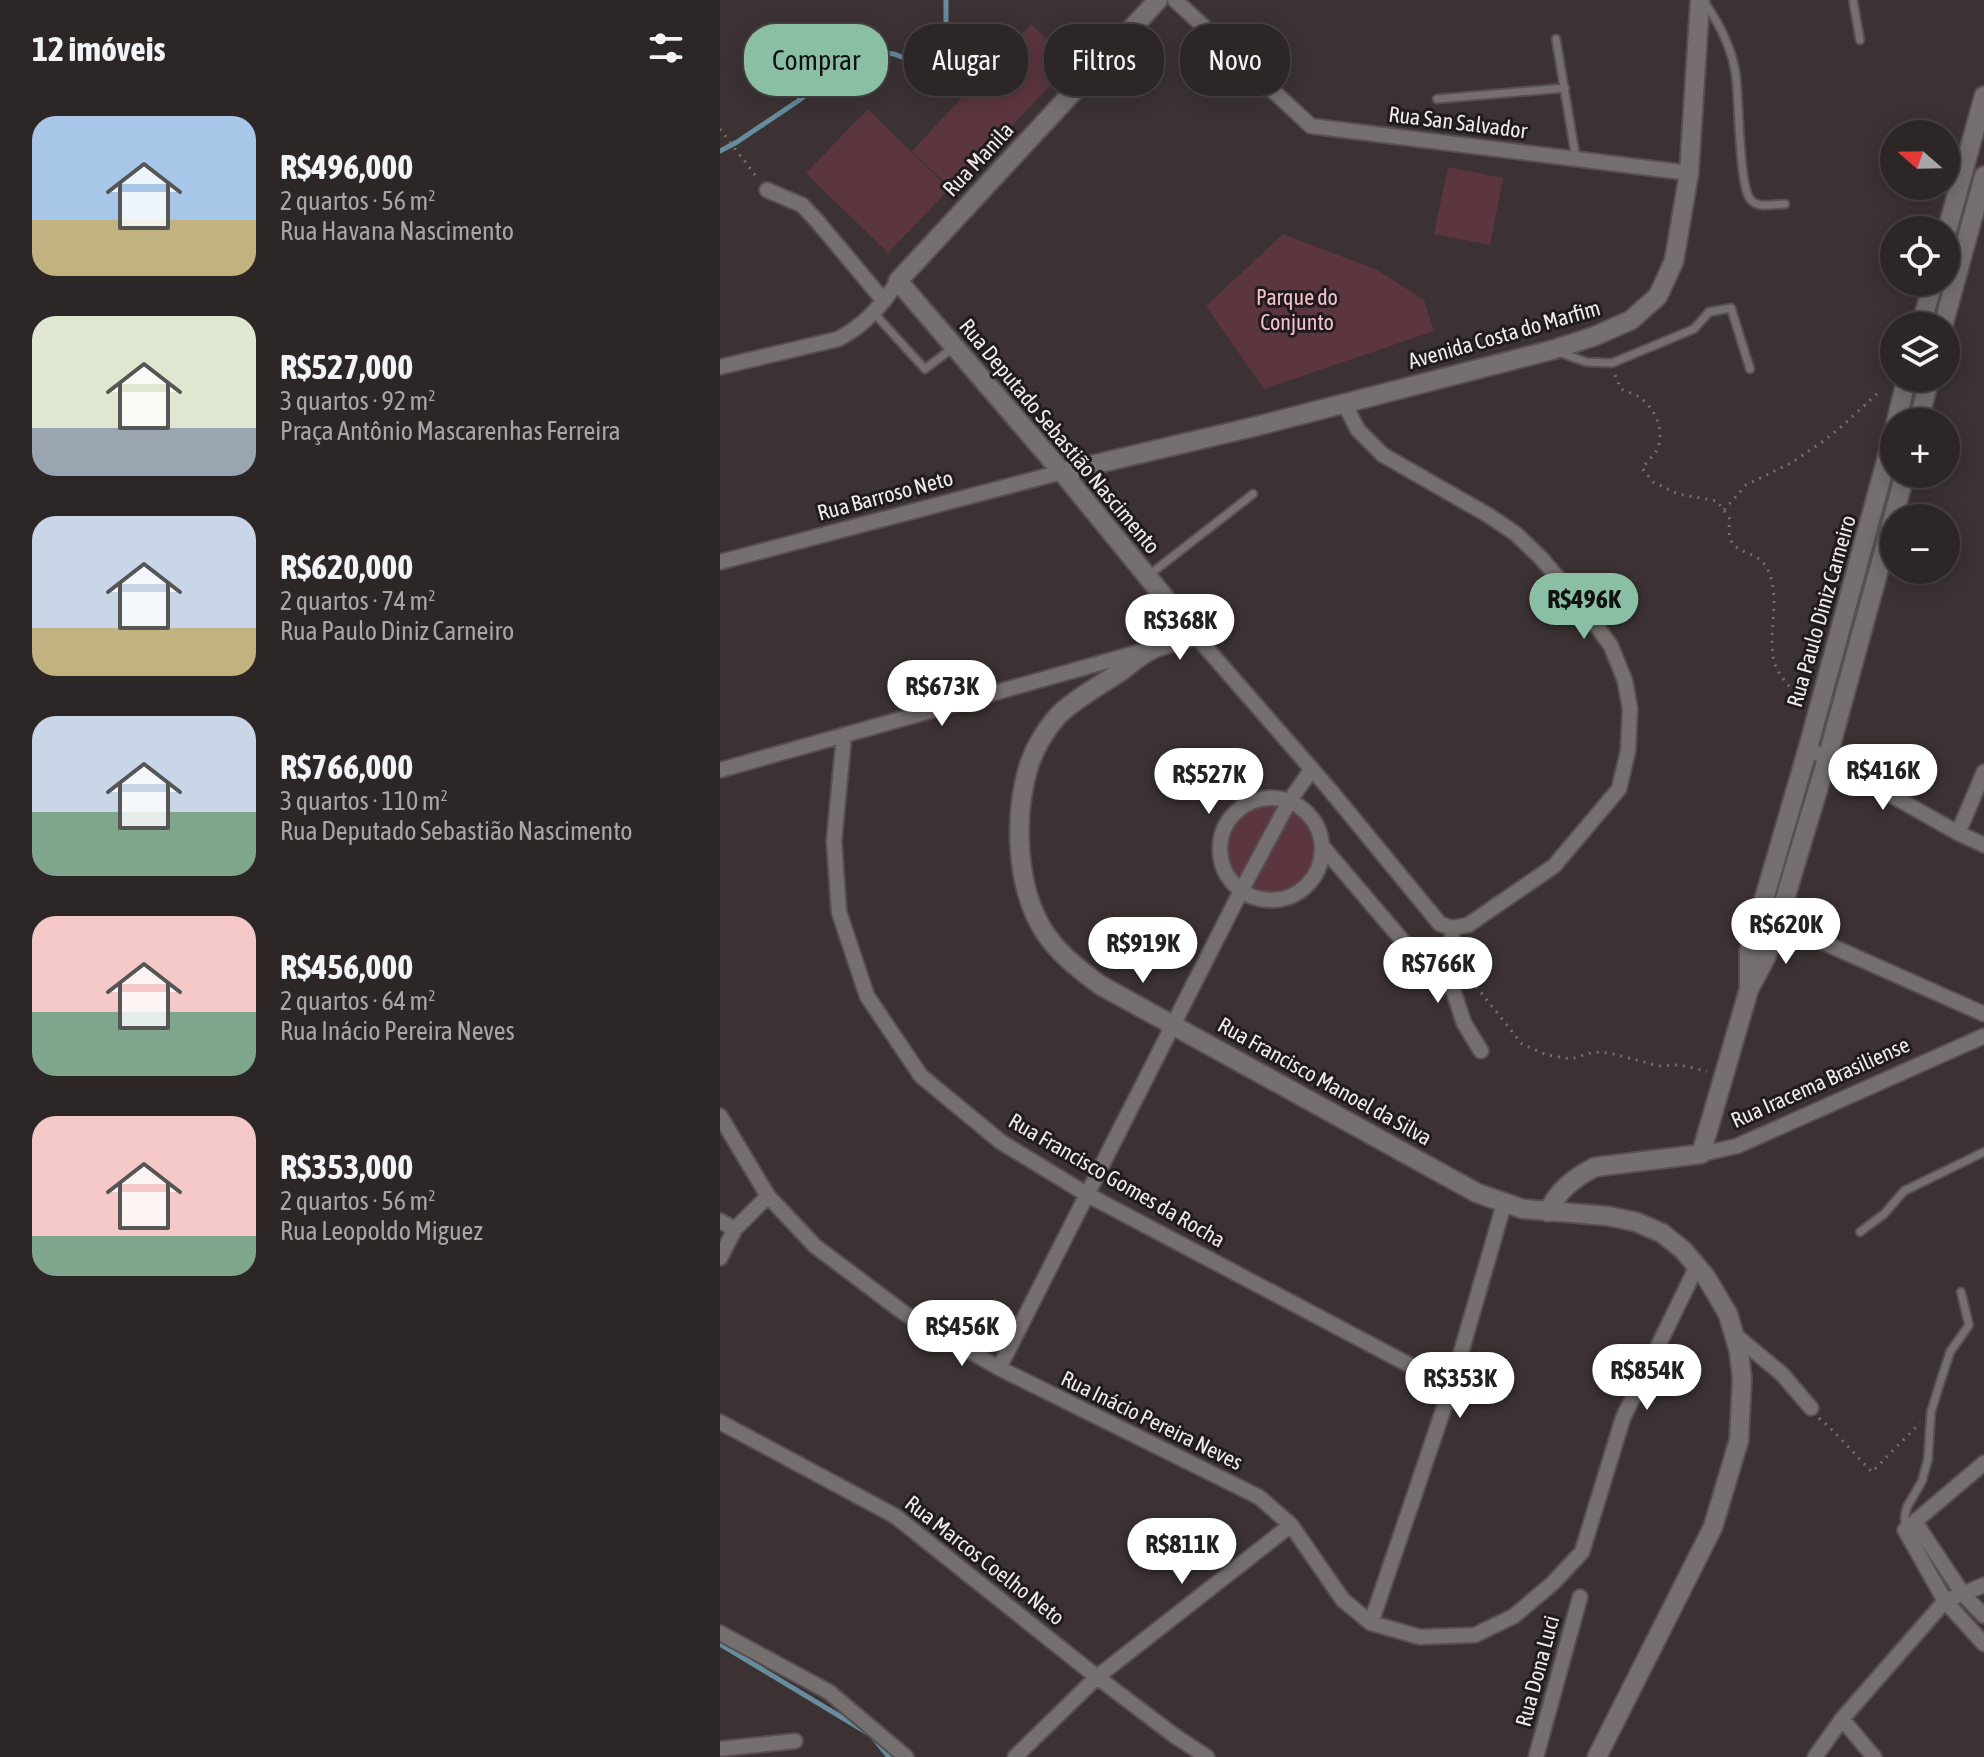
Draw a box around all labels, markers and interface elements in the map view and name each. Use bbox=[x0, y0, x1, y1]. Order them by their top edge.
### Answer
chip: Comprar bbox=[744, 24, 888, 96]
chip: Alugar bbox=[904, 24, 1028, 96]
chip: Filtros bbox=[1044, 24, 1164, 96]
chip: Novo bbox=[1180, 24, 1290, 96]
icon: filters bbox=[644, 26, 688, 70]
text: 12 imóveis bbox=[32, 29, 165, 68]
street label: Rua San Salvador bbox=[1387, 101, 1529, 143]
street label: Rua Manila bbox=[937, 117, 1019, 201]
north arrow bbox=[1880, 120, 1960, 200]
map controls bbox=[1880, 120, 1960, 584]
text: R$496,000 bbox=[280, 147, 413, 186]
icon: home bbox=[96, 148, 192, 244]
text: 2 quartos · 56 m² bbox=[280, 186, 435, 216]
text: Rua Havana Nascimento bbox=[280, 216, 514, 246]
button: locate bbox=[1880, 216, 1960, 296]
park label: Parque do Conjunto bbox=[1256, 284, 1338, 335]
street label: Avenida Costa do Marfim bbox=[1405, 294, 1603, 374]
button: layers bbox=[1880, 312, 1960, 392]
street label: Rua Deputado Sebastião Nascimento bbox=[954, 313, 1166, 559]
text: R$527,000 bbox=[280, 347, 413, 386]
icon: home bbox=[96, 348, 192, 444]
text: 3 quartos · 92 m² bbox=[280, 386, 435, 416]
button: + bbox=[1880, 408, 1960, 488]
text: Praça Antônio Mascarenhas Ferreira bbox=[280, 416, 620, 446]
street label: Rua Barroso Neto bbox=[814, 464, 956, 526]
button: − bbox=[1880, 504, 1960, 584]
street label: Rua Paulo Diniz Carneiro bbox=[1781, 512, 1861, 710]
text: R$620,000 bbox=[280, 547, 413, 586]
icon: home bbox=[96, 548, 192, 644]
pin: R$496K bbox=[1519, 573, 1649, 641]
text: R$496K bbox=[1547, 584, 1621, 614]
text: 2 quartos · 74 m² bbox=[280, 586, 435, 616]
pin: R$368K bbox=[1115, 594, 1245, 662]
text: R$368K bbox=[1143, 605, 1217, 635]
text: Rua Paulo Diniz Carneiro bbox=[280, 616, 514, 646]
pin: R$673K bbox=[877, 660, 1007, 728]
text: R$673K bbox=[905, 671, 979, 701]
pin: R$416K bbox=[1818, 744, 1948, 812]
text: R$766,000 bbox=[280, 747, 413, 786]
icon: home bbox=[96, 748, 192, 844]
pin: R$527K bbox=[1144, 748, 1274, 816]
text: R$416K bbox=[1846, 755, 1920, 785]
text: R$527K bbox=[1172, 759, 1246, 789]
text: 3 quartos · 110 m² bbox=[280, 786, 448, 816]
text: Rua Deputado Sebastião Nascimento bbox=[280, 816, 633, 846]
pin: R$620K bbox=[1721, 898, 1851, 966]
text: R$620K bbox=[1749, 909, 1823, 939]
pin: R$919K bbox=[1078, 917, 1208, 985]
text: R$919K bbox=[1106, 928, 1180, 958]
pin: R$766K bbox=[1373, 937, 1503, 1005]
text: R$456,000 bbox=[280, 947, 413, 986]
icon: home bbox=[96, 948, 192, 1044]
text: R$766K bbox=[1401, 948, 1475, 978]
text: 2 quartos · 64 m² bbox=[280, 986, 435, 1016]
street label: Rua Francisco Manoel da Silva bbox=[1214, 1011, 1436, 1151]
text: Rua Inácio Pereira Neves bbox=[280, 1016, 515, 1046]
street label: Rua Iracema Brasiliense bbox=[1727, 1031, 1913, 1133]
street label: Rua Francisco Gomes da Rocha bbox=[1004, 1107, 1230, 1253]
text: R$353,000 bbox=[280, 1147, 413, 1186]
icon: home bbox=[96, 1148, 192, 1244]
text: 2 quartos · 56 m² bbox=[280, 1186, 435, 1216]
text: Rua Leopoldo Miguez bbox=[280, 1216, 483, 1246]
pin: R$456K bbox=[897, 1300, 1027, 1368]
text: R$456K bbox=[925, 1311, 999, 1341]
pin: R$854K bbox=[1582, 1344, 1712, 1412]
pin: R$353K bbox=[1395, 1352, 1525, 1420]
text: R$854K bbox=[1610, 1355, 1684, 1385]
text: R$353K bbox=[1423, 1363, 1497, 1393]
street label: Rua Inácio Pereira Neves bbox=[1057, 1365, 1247, 1475]
street label: Rua Marcos Coelho Neto bbox=[900, 1490, 1070, 1630]
pin: R$811K bbox=[1117, 1518, 1247, 1586]
text: R$811K bbox=[1145, 1529, 1219, 1559]
street label: Rua Dona Luci bbox=[1510, 1613, 1564, 1729]

